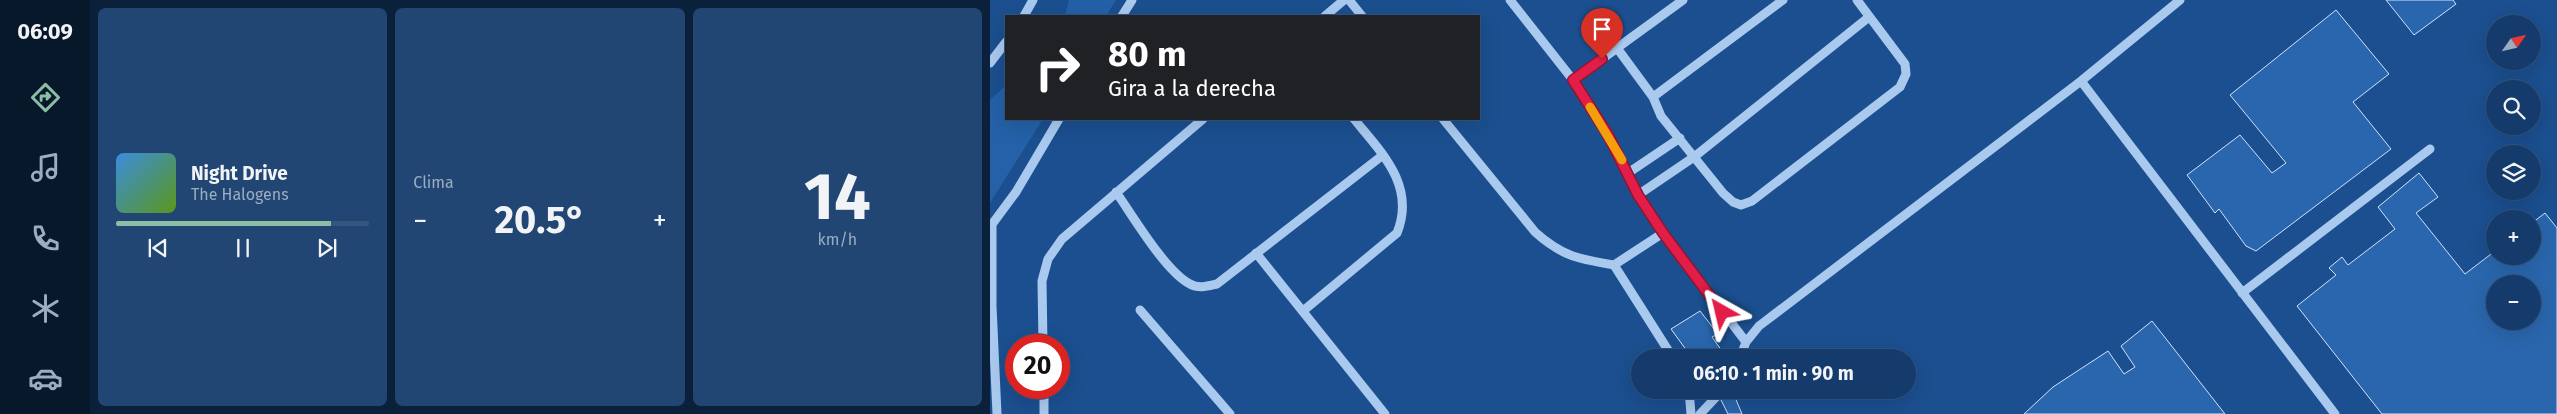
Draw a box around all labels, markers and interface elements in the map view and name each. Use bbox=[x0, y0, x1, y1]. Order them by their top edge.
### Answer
pin bbox=[1581, 8, 1623, 59]
icon: arrive bbox=[1588, 15, 1616, 43]
north arrow bbox=[2486, 15, 2541, 70]
map controls bbox=[2486, 15, 2541, 330]
text: 06:09 bbox=[17, 18, 73, 45]
text: 80 m bbox=[1108, 33, 1187, 75]
icon: right bbox=[1025, 35, 1090, 100]
text: Gira a la derecha bbox=[1108, 75, 1276, 102]
icon: directions bbox=[28, 80, 63, 115]
button: search bbox=[2486, 80, 2541, 135]
button: layers bbox=[2486, 145, 2541, 200]
icon: music bbox=[28, 150, 63, 185]
text: 14 bbox=[804, 158, 871, 236]
text: Night Drive bbox=[191, 162, 288, 185]
text: Clima bbox=[413, 173, 454, 192]
text: The Halogens bbox=[191, 185, 289, 204]
text: 20.5° bbox=[494, 197, 586, 243]
text: − bbox=[413, 204, 427, 237]
text: + bbox=[653, 204, 667, 237]
button: + bbox=[2486, 210, 2541, 265]
icon: phone bbox=[28, 221, 63, 256]
text: km/h bbox=[818, 230, 857, 249]
icon: previous bbox=[144, 234, 172, 262]
icon: pause bbox=[229, 234, 257, 262]
icon: next bbox=[313, 234, 341, 262]
button: − bbox=[2486, 275, 2541, 330]
position arrow bbox=[1695, 285, 1747, 337]
icon: climate bbox=[28, 291, 63, 326]
speed limit sign: 20 bbox=[1005, 334, 1070, 399]
icon: car bbox=[28, 361, 63, 396]
text: 06:10 · 1 min · 90 m bbox=[1693, 362, 1854, 385]

